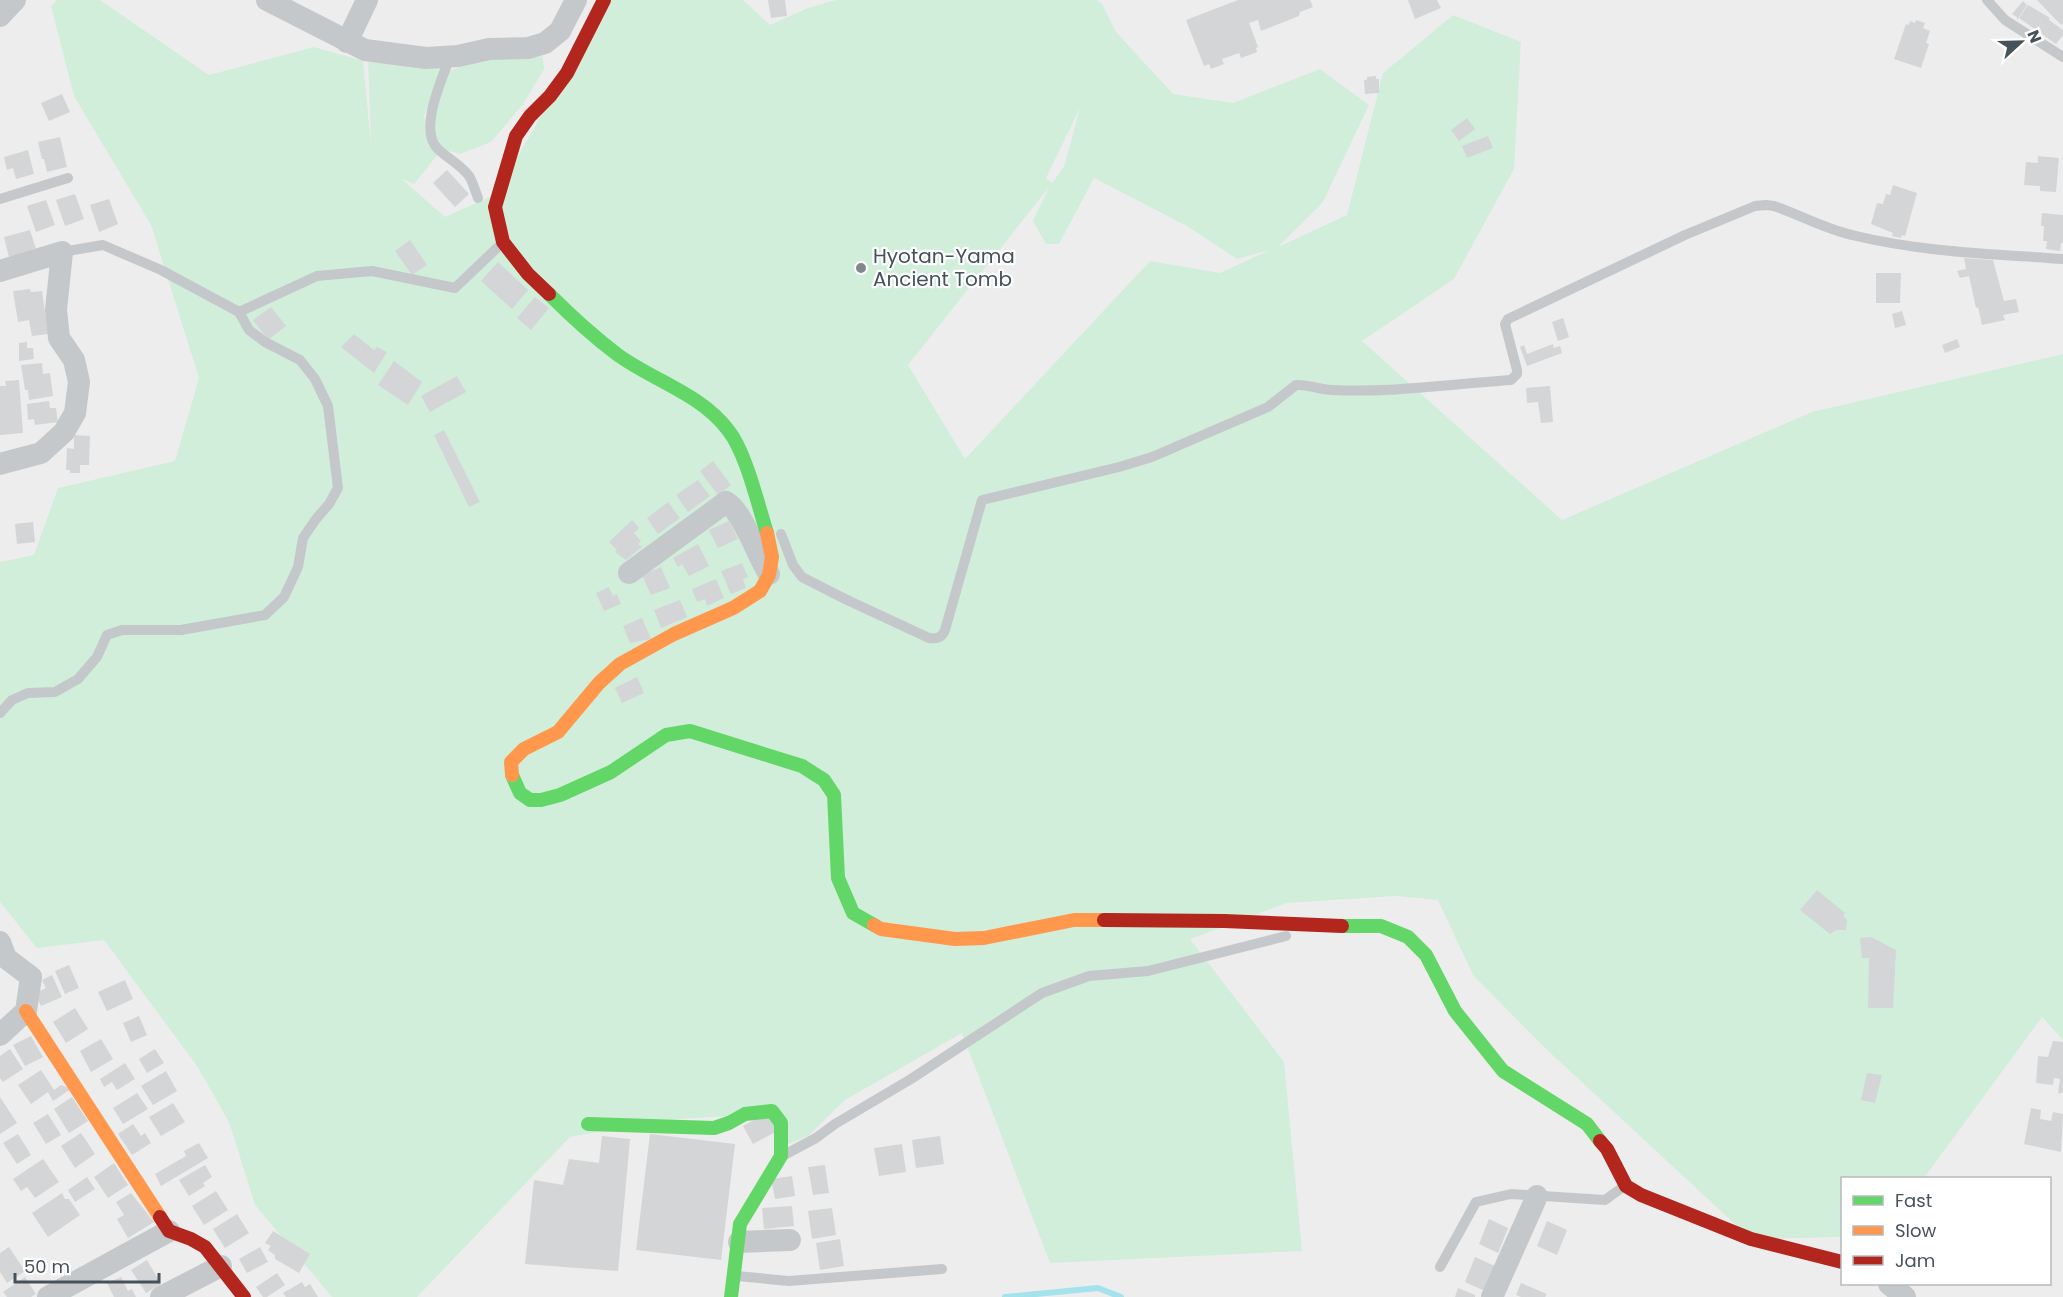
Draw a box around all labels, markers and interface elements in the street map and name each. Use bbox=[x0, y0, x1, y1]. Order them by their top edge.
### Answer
north arrow bbox=[1991, 12, 2051, 72]
text: N bbox=[2022, 27, 2047, 46]
place label: Hyotan-Yama Ancient Tomb bbox=[873, 242, 1015, 293]
marker: Hyotan-Yama Ancient Tomb bbox=[854, 261, 868, 275]
legend bbox=[1841, 1177, 2051, 1285]
text: Fast bbox=[1895, 1188, 1932, 1213]
text: Slow bbox=[1895, 1218, 1937, 1243]
scale bar bbox=[15, 1246, 159, 1284]
text: Jam bbox=[1895, 1248, 1935, 1273]
text: 50 m bbox=[24, 1254, 70, 1279]

